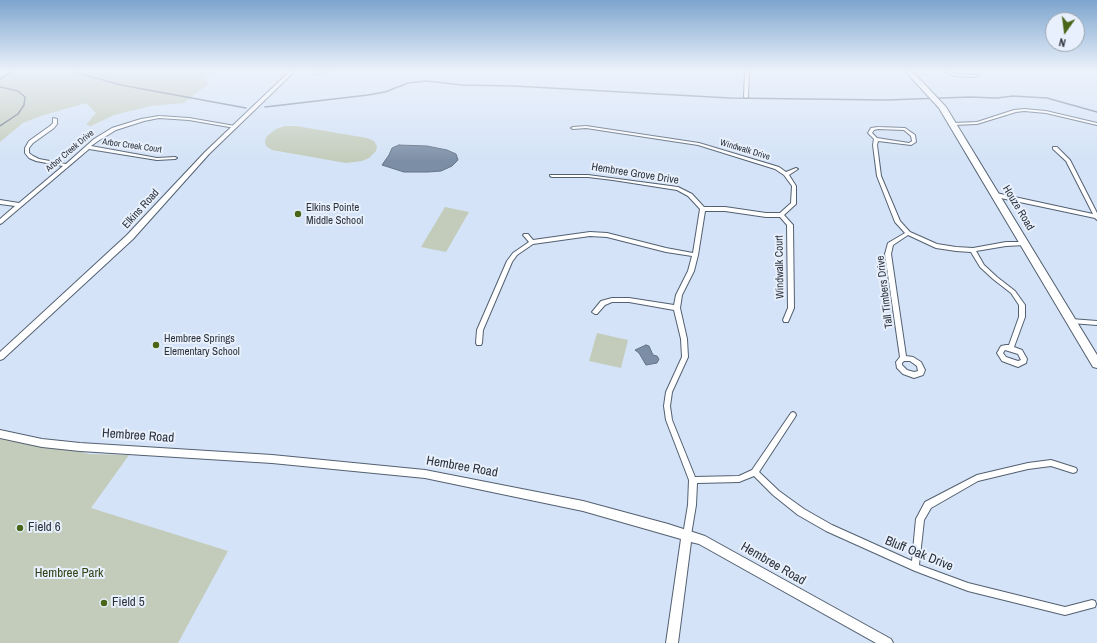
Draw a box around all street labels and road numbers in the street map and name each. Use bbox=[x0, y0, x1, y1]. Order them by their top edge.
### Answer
street label: Arbor Creek Drive bbox=[44, 128, 96, 174]
street label: Arbor Creek Court bbox=[102, 136, 162, 156]
street label: Windwalk Drive bbox=[719, 137, 771, 163]
street label: Hembree Grove Drive bbox=[590, 161, 680, 187]
street label: Houze Road bbox=[999, 183, 1037, 233]
street label: Elkins Road bbox=[120, 187, 162, 231]
street label: Windwalk Court bbox=[773, 235, 787, 299]
street label: Tall Timbers Drive bbox=[874, 255, 896, 329]
street label: Hembree Road bbox=[101, 426, 175, 446]
street label: Hembree Road bbox=[425, 453, 499, 481]
street label: Bluff Oak Drive bbox=[883, 533, 955, 575]
street label: Hembree Road bbox=[738, 539, 808, 589]

